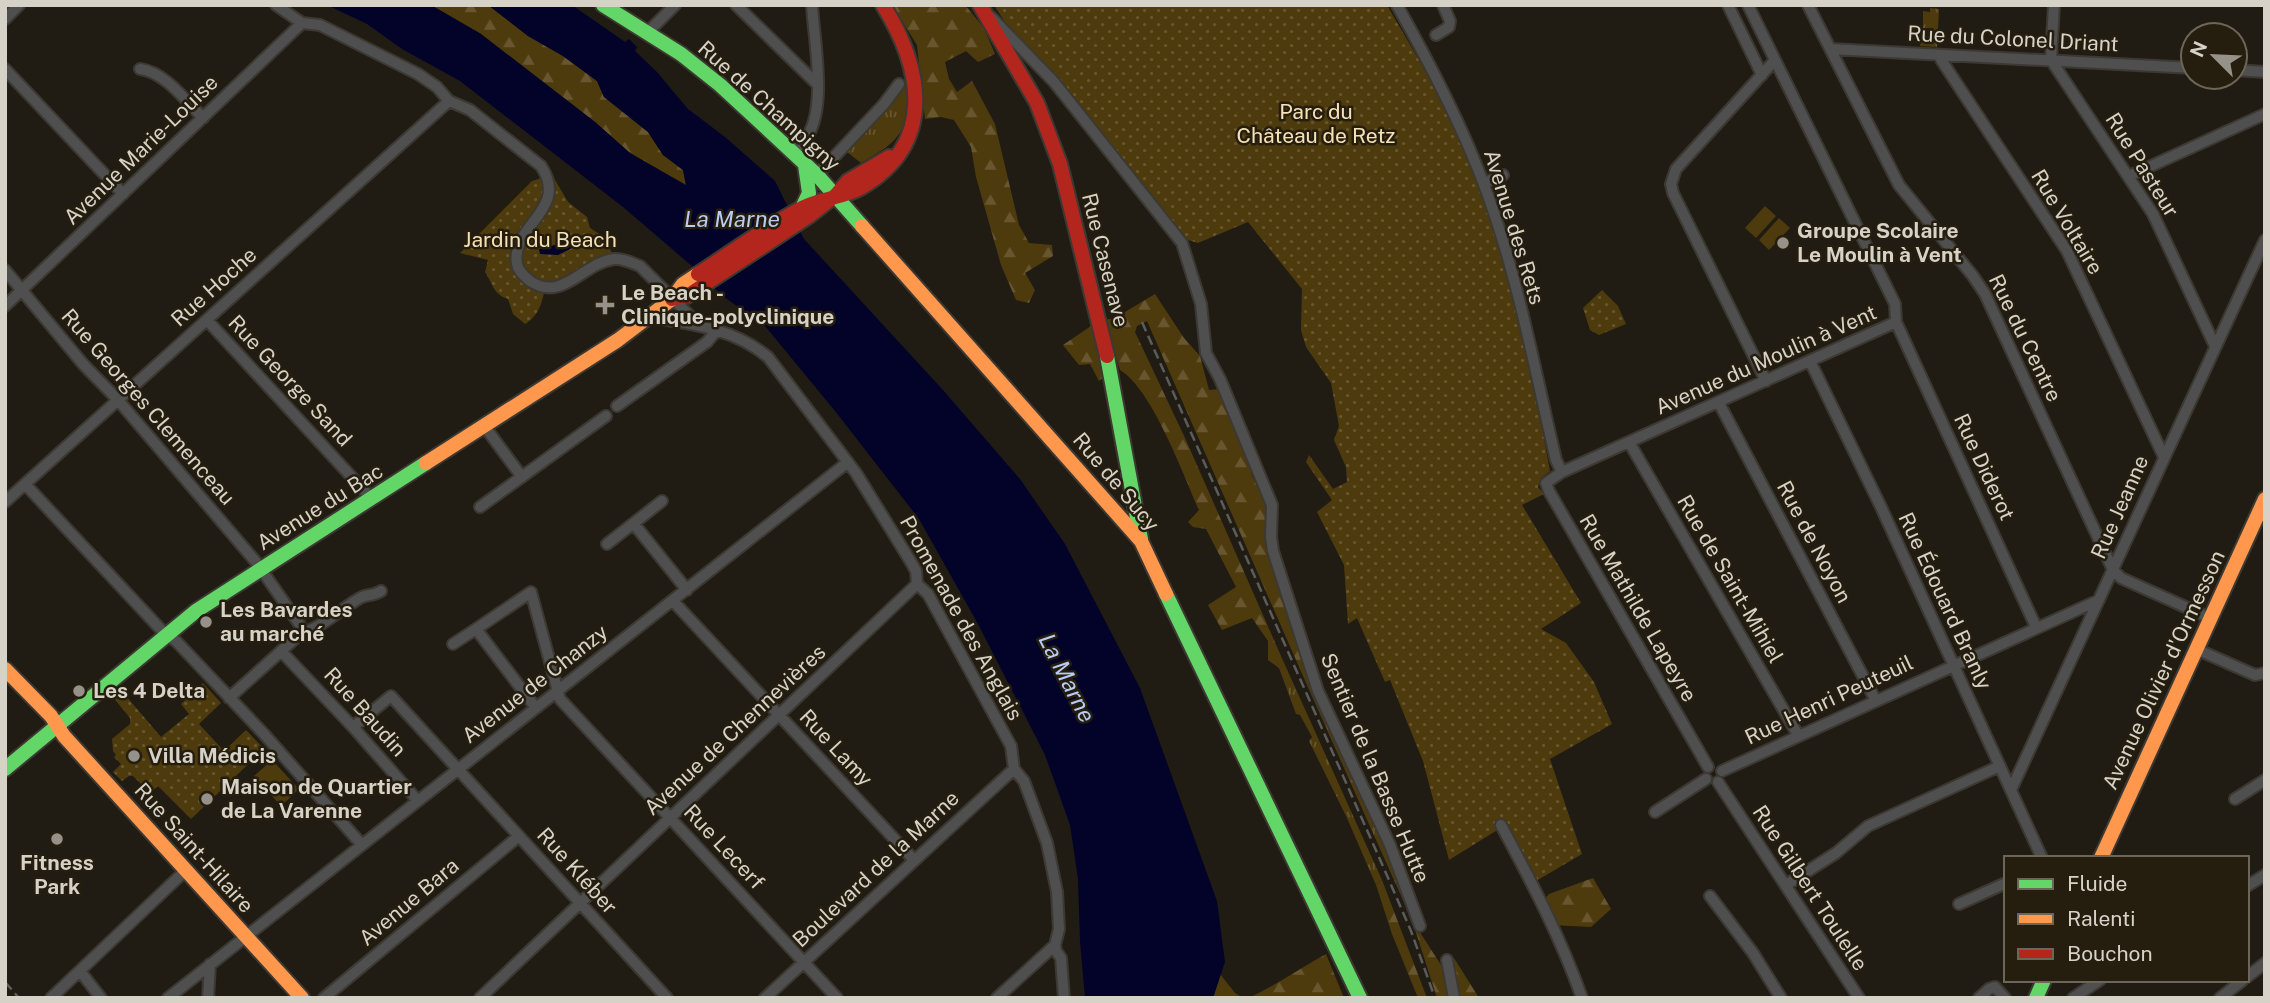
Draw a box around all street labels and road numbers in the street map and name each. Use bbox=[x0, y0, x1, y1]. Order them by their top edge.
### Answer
street label: Rue du Colonel Driant bbox=[1907, 20, 2119, 57]
street label: Rue de Champigny bbox=[693, 35, 845, 176]
street label: Avenue Marie-Louise bbox=[58, 70, 223, 230]
street label: Rue Pasteur bbox=[2100, 108, 2184, 222]
street label: Avenue des Rets bbox=[1479, 146, 1550, 307]
street label: Rue Voltaire bbox=[2026, 165, 2109, 279]
street label: Rue Casenave bbox=[1077, 190, 1134, 329]
street label: Rue Hoche bbox=[166, 242, 261, 331]
street label: Rue du Centre bbox=[1984, 270, 2067, 406]
street label: Avenue du Moulin à Vent bbox=[1651, 299, 1880, 420]
street label: Rue Georges Clemenceau bbox=[56, 304, 240, 510]
street label: Rue George Sand bbox=[223, 310, 357, 451]
street label: Rue Diderot bbox=[1949, 409, 2020, 524]
street label: Rue de Sucy bbox=[1068, 427, 1165, 536]
street label: Rue Jeanne bbox=[2086, 451, 2153, 562]
street label: Avenue du Bac bbox=[252, 458, 387, 555]
street label: Rue de Noyon bbox=[1772, 476, 1857, 607]
street label: Rue de Saint-Mihiel bbox=[1672, 490, 1789, 667]
street label: Rue Édouard Branly bbox=[1893, 508, 1997, 693]
street label: Rue Mathilde Lapeyre bbox=[1574, 510, 1702, 706]
street label: Promenade des Anglais bbox=[895, 511, 1028, 724]
street label: Avenue Olivier d'Ormesson bbox=[2097, 546, 2230, 793]
street label: Avenue de Chanzy bbox=[457, 619, 612, 748]
street label: Avenue de Chennevières bbox=[639, 639, 830, 820]
street label: Sentier de la Basse Hutte bbox=[1316, 649, 1435, 886]
street label: Rue Henri Peuteuil bbox=[1741, 650, 1917, 749]
street label: Rue Baudin bbox=[319, 662, 412, 761]
street label: Rue Lamy bbox=[795, 704, 878, 791]
street label: Rue Saint-Hilaire bbox=[130, 778, 259, 918]
street label: Boulevard de la Marne bbox=[787, 785, 964, 952]
street label: Rue Lecerf bbox=[679, 799, 770, 894]
street label: Rue Gilbert Toulelle bbox=[1748, 800, 1873, 975]
street label: Rue Kléber bbox=[532, 822, 623, 919]
street label: Avenue Bara bbox=[354, 853, 464, 950]

